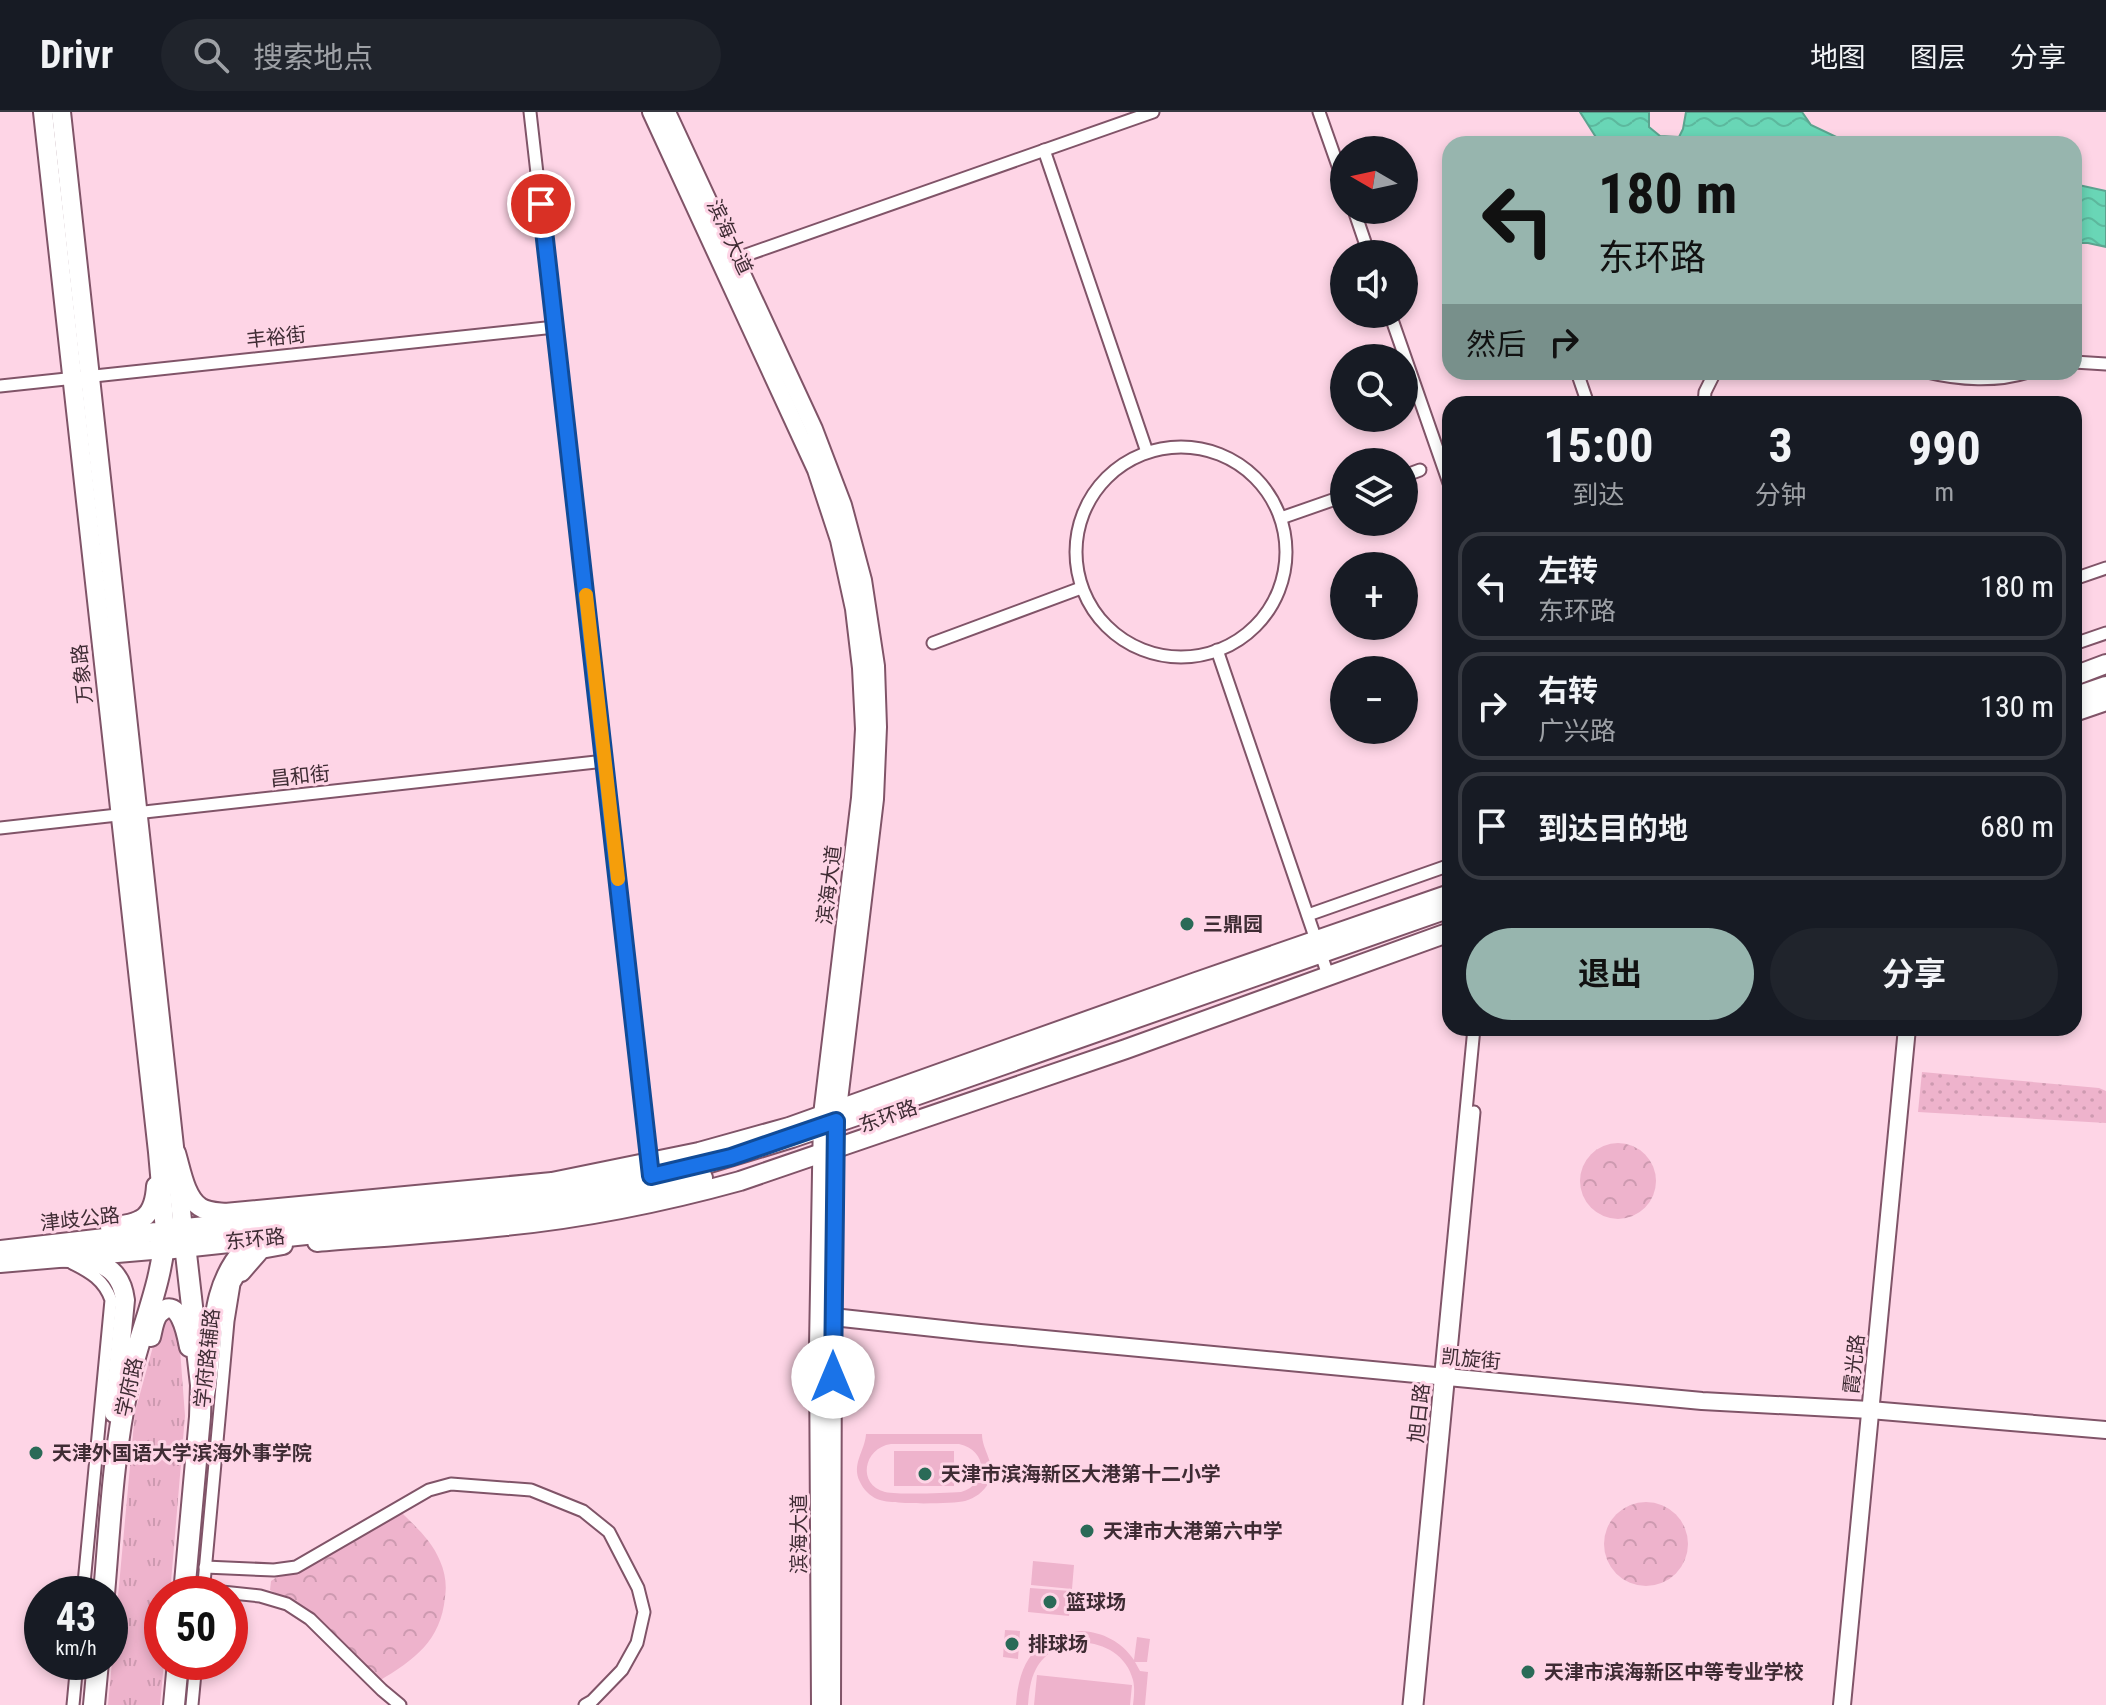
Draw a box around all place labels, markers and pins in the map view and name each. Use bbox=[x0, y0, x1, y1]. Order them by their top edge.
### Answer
pin bbox=[507, 170, 575, 238]
place label: 三鼎园 bbox=[1203, 912, 1263, 936]
marker: 三鼎园 bbox=[1178, 915, 1196, 933]
place label: 天津外国语大学滨海外事学院 bbox=[52, 1441, 312, 1465]
marker: 天津外国语大学滨海外事学院 bbox=[27, 1444, 45, 1462]
place label: 天津市滨海新区大港第十二小学 bbox=[941, 1462, 1221, 1486]
marker: 天津市滨海新区大港第十二小学 bbox=[916, 1465, 934, 1483]
place label: 天津市大港第六中学 bbox=[1103, 1519, 1283, 1543]
marker: 天津市大港第六中学 bbox=[1078, 1522, 1096, 1540]
place label: 篮球场 bbox=[1066, 1590, 1126, 1614]
marker: 篮球场 bbox=[1041, 1593, 1059, 1611]
place label: 排球场 bbox=[1028, 1632, 1088, 1656]
marker: 排球场 bbox=[1003, 1635, 1021, 1653]
place label: 天津市滨海新区中等专业学校 bbox=[1544, 1660, 1804, 1684]
marker: 天津市滨海新区中等专业学校 bbox=[1519, 1663, 1537, 1681]

